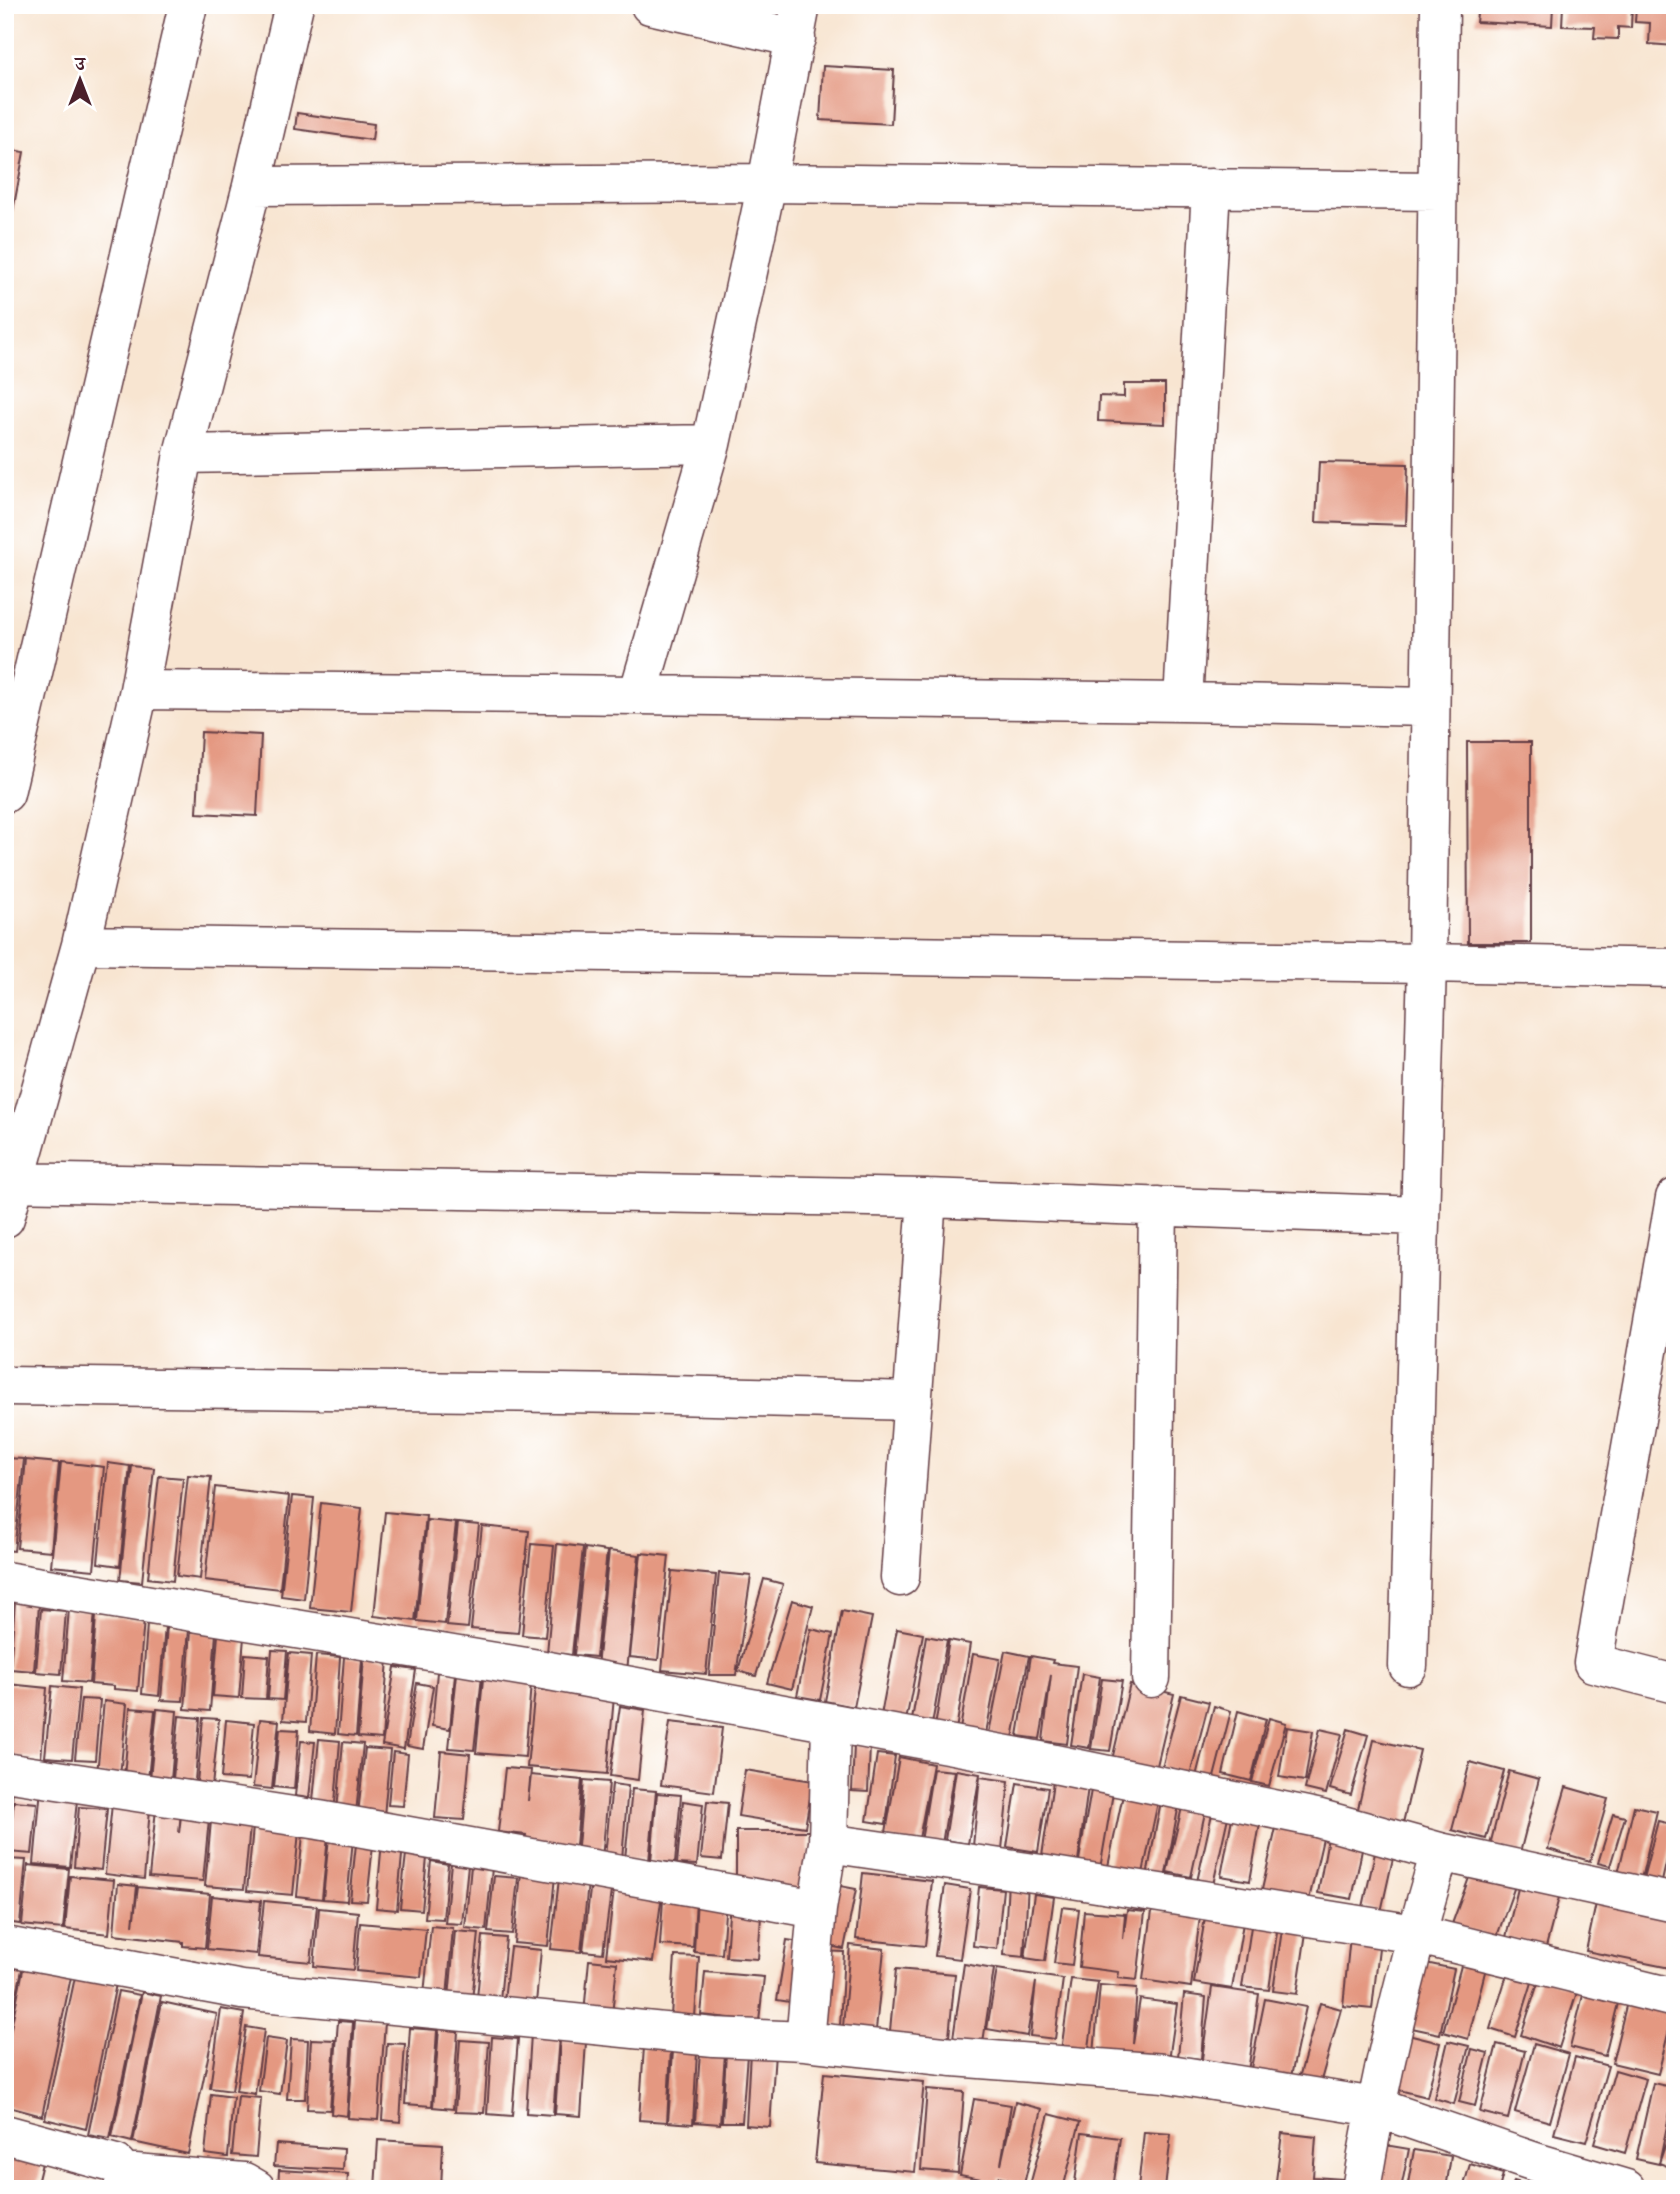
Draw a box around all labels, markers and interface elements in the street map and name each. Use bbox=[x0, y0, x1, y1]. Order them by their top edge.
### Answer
north arrow bbox=[46, 46, 116, 116]
text: उ bbox=[73, 53, 86, 76]

